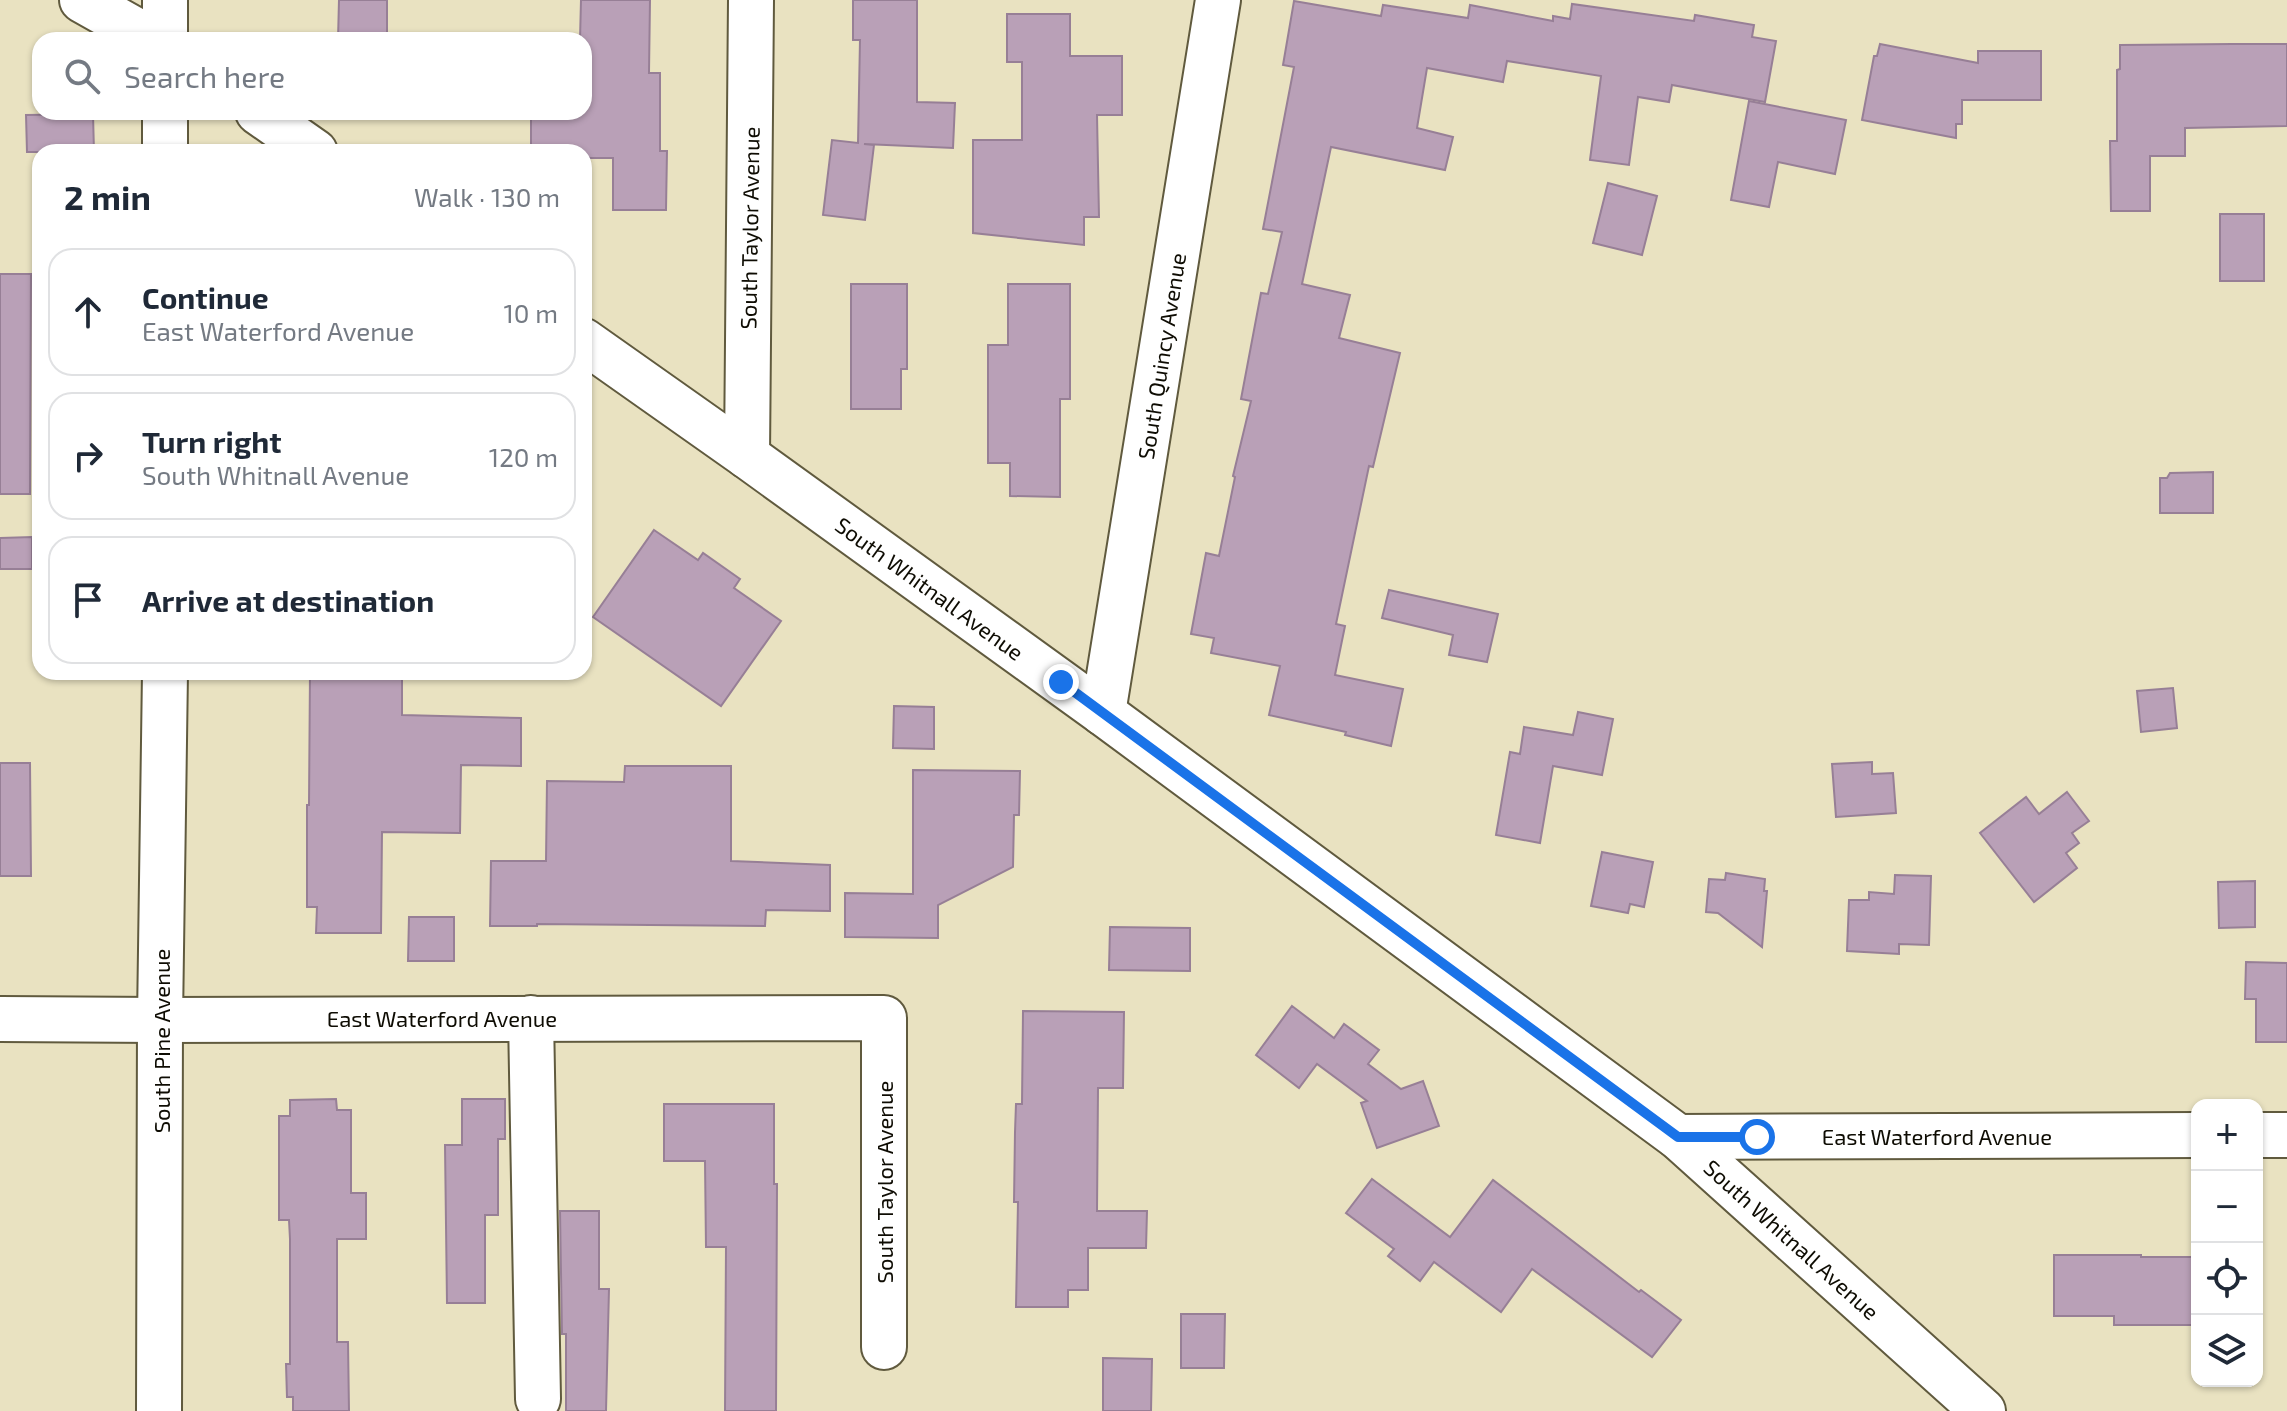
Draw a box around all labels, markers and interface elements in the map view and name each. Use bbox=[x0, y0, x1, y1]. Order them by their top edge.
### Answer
search box bbox=[32, 32, 592, 120]
icon: search bbox=[60, 54, 104, 98]
text: Search here bbox=[124, 58, 285, 94]
street label: South Taylor Avenue bbox=[734, 126, 764, 330]
text: 2 min bbox=[64, 176, 151, 217]
text: Walk · 130 m bbox=[414, 181, 560, 212]
street label: South Quincy Avenue bbox=[1132, 251, 1191, 461]
text: Continue bbox=[142, 279, 269, 315]
icon: ahead bbox=[66, 290, 110, 334]
text: 10 m bbox=[503, 297, 558, 328]
text: East Waterford Avenue bbox=[142, 315, 414, 346]
text: Turn right bbox=[142, 423, 282, 459]
icon: right bbox=[66, 434, 110, 478]
text: 120 m bbox=[489, 441, 558, 472]
text: South Whitnall Avenue bbox=[142, 459, 409, 490]
street label: South Whitnall Avenue bbox=[831, 511, 1029, 665]
icon: arrive bbox=[66, 578, 110, 622]
text: Arrive at destination bbox=[142, 582, 434, 618]
route end bbox=[1043, 664, 1079, 700]
street label: South Pine Avenue bbox=[148, 949, 174, 1133]
street label: East Waterford Avenue bbox=[327, 1005, 557, 1031]
street label: South Taylor Avenue bbox=[871, 1081, 897, 1283]
map controls bbox=[2191, 1099, 2263, 1387]
button: + bbox=[2191, 1099, 2263, 1171]
route start bbox=[1739, 1119, 1775, 1155]
street label: East Waterford Avenue bbox=[1822, 1123, 2052, 1149]
street label: South Whitnall Avenue bbox=[1699, 1154, 1885, 1324]
button: − bbox=[2191, 1171, 2263, 1243]
button: locate bbox=[2191, 1243, 2263, 1315]
button: layers bbox=[2191, 1315, 2263, 1387]

